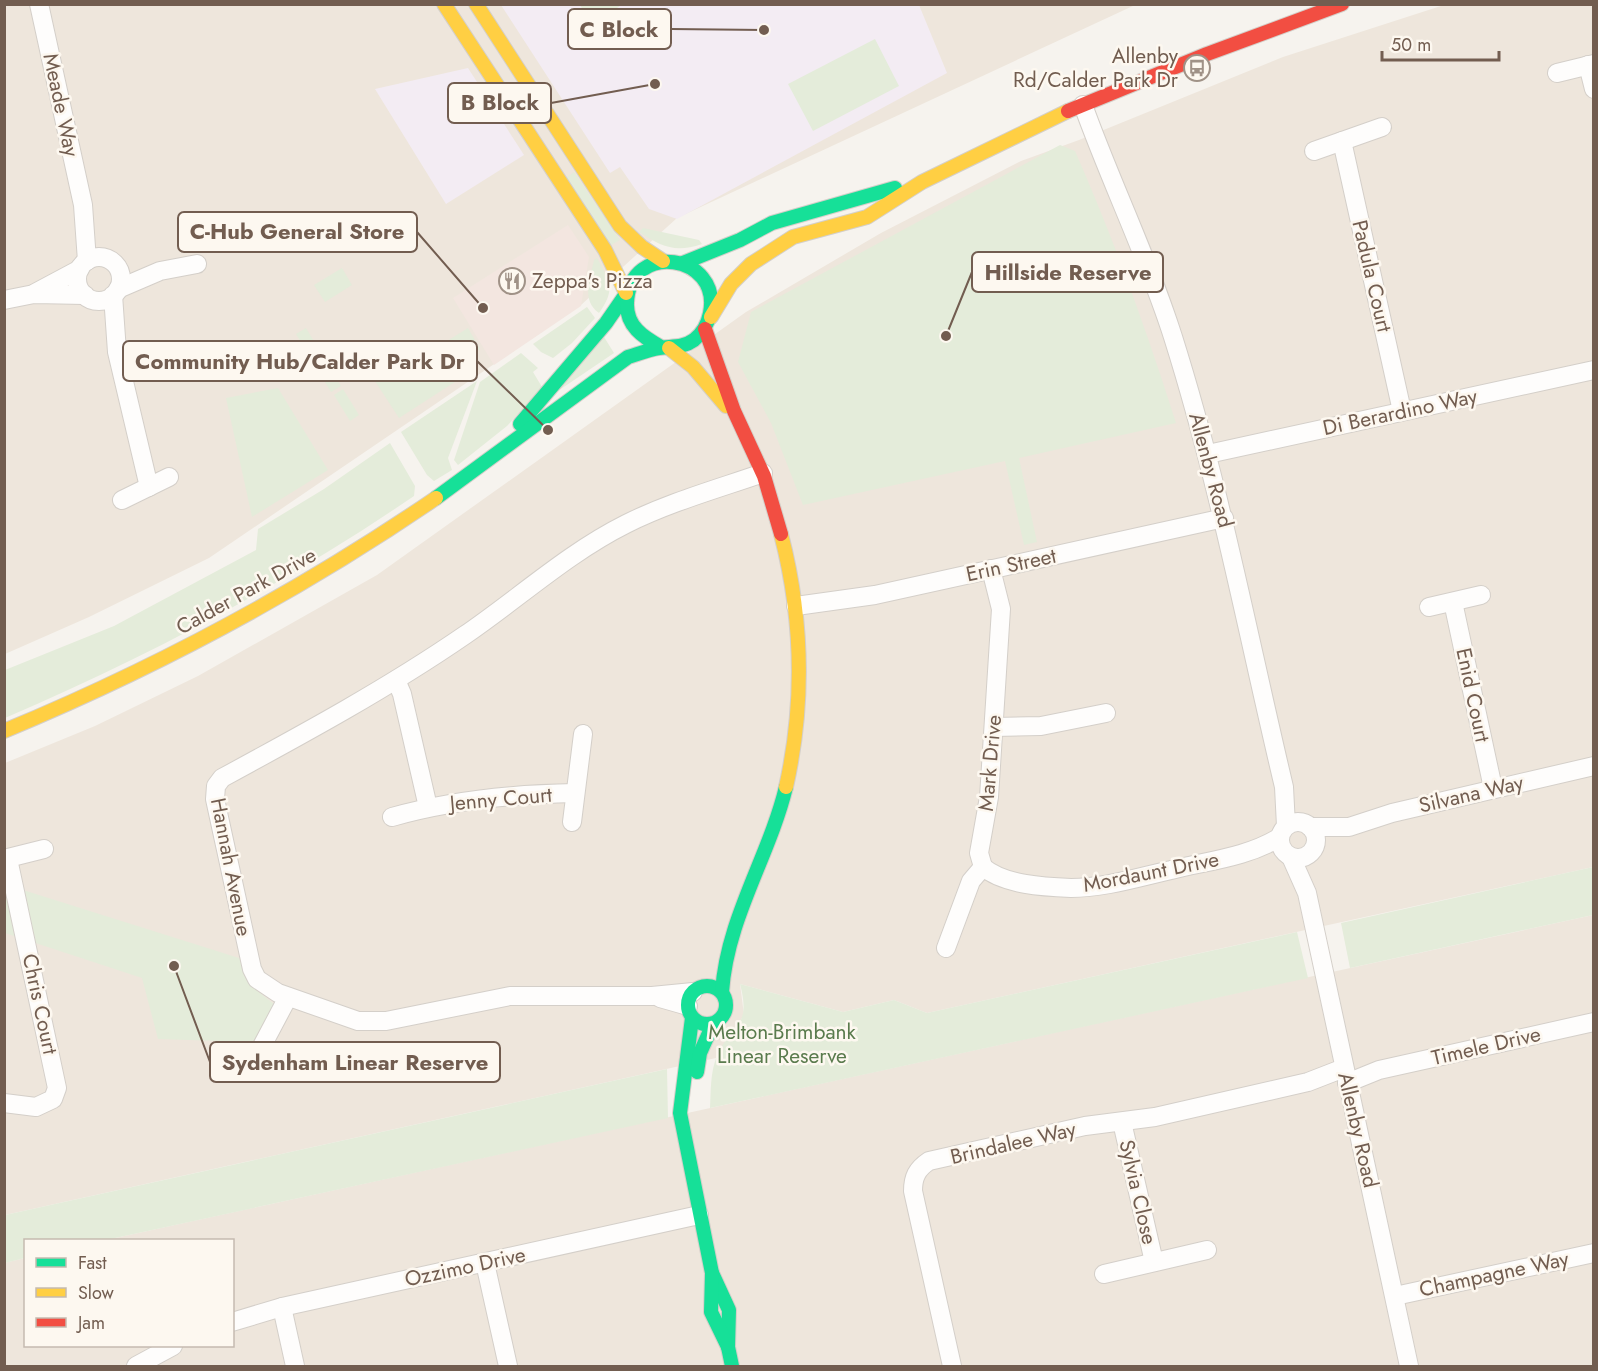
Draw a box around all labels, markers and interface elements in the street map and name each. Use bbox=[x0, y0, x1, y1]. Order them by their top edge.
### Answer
callout: C Block bbox=[568, 9, 671, 49]
text: C Block bbox=[579, 13, 659, 45]
scale bar bbox=[1382, 24, 1499, 62]
text: 50 m bbox=[1391, 32, 1431, 58]
place label: Allenby Rd/Calder Park Dr bbox=[1013, 41, 1179, 95]
street label: Meade Way bbox=[35, 51, 87, 160]
bus stop icon: Allenby Rd/Calder Park Dr bbox=[1182, 53, 1212, 83]
callout: B Block bbox=[448, 83, 551, 123]
text: B Block bbox=[461, 86, 539, 118]
callout: C-Hub General Store bbox=[178, 212, 417, 252]
text: C-Hub General Store bbox=[190, 215, 404, 247]
street label: Padula Court bbox=[1345, 217, 1399, 335]
callout: Hillside Reserve bbox=[972, 252, 1163, 292]
text: Hillside Reserve bbox=[984, 256, 1152, 288]
restaurant icon: Zeppa's Pizza bbox=[497, 266, 527, 296]
place label: Zeppa's Pizza bbox=[532, 266, 653, 296]
callout: Community Hub/Calder Park Dr bbox=[123, 341, 477, 381]
text: Community Hub/Calder Park Dr bbox=[135, 345, 465, 377]
street label: Di Berardino Way bbox=[1320, 381, 1481, 443]
street label: Allenby Road bbox=[1181, 409, 1241, 531]
street label: Calder Park Drive bbox=[171, 540, 322, 642]
street label: Erin Street bbox=[963, 541, 1059, 589]
street label: Enid Court bbox=[1448, 645, 1498, 745]
street label: Mark Drive bbox=[971, 713, 1009, 812]
street label: Silvana Way bbox=[1416, 767, 1527, 821]
street label: Jenny Court bbox=[446, 780, 553, 819]
street label: Hannah Avenue bbox=[203, 795, 259, 939]
street label: Mordaunt Drive bbox=[1080, 844, 1222, 900]
street label: Chris Court bbox=[15, 951, 65, 1057]
park label: Melton-Brimbank Linear Reserve bbox=[708, 1017, 857, 1071]
street label: Timele Drive bbox=[1429, 1019, 1544, 1073]
callout: Sydenham Linear Reserve bbox=[210, 1042, 500, 1082]
text: Sydenham Linear Reserve bbox=[222, 1046, 488, 1078]
street label: Allenby Road bbox=[1330, 1069, 1386, 1191]
street label: Brindalee Way bbox=[947, 1114, 1080, 1172]
street label: Sylvia Close bbox=[1111, 1137, 1165, 1248]
legend bbox=[24, 1239, 234, 1347]
street label: Ozzimo Drive bbox=[402, 1240, 528, 1294]
street label: Champagne Way bbox=[1417, 1243, 1572, 1304]
text: Fast bbox=[78, 1250, 107, 1276]
text: Slow bbox=[78, 1280, 115, 1306]
text: Jam bbox=[76, 1310, 105, 1336]

